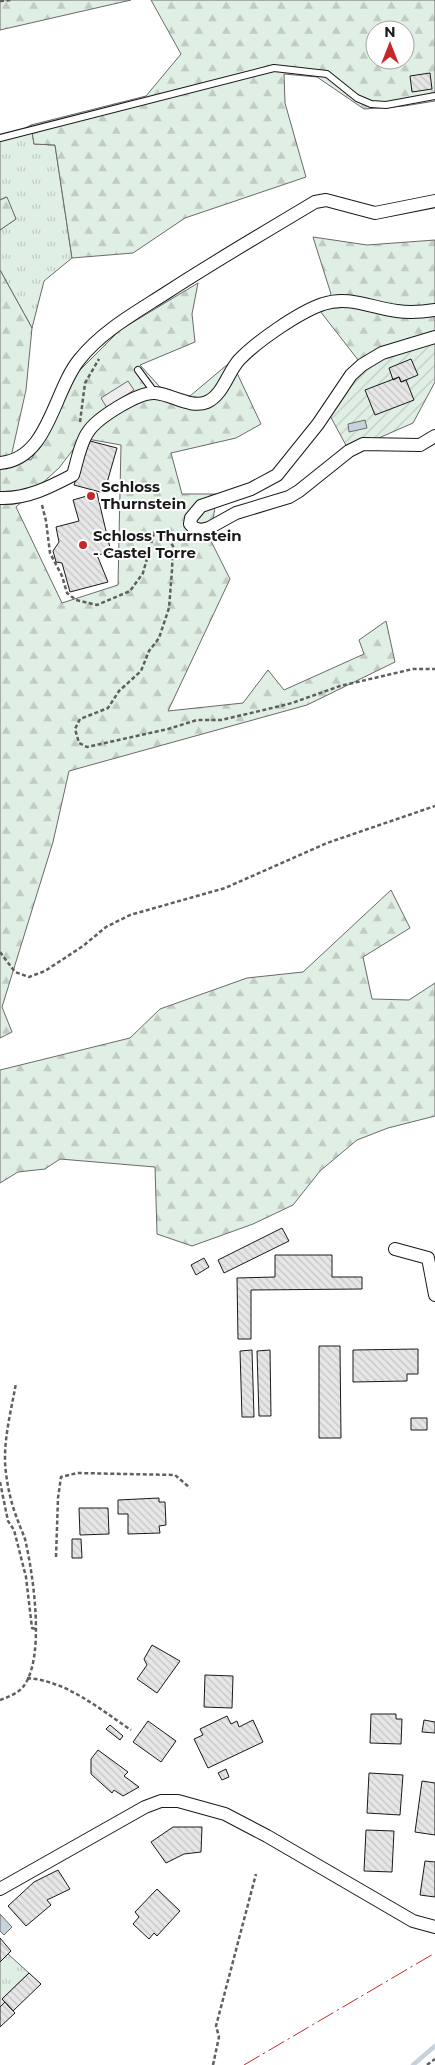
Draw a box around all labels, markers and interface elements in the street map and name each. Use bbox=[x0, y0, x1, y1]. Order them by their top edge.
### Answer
north arrow bbox=[365, 20, 415, 70]
text: N bbox=[384, 23, 396, 41]
place label: Schloss Thurnstein bbox=[101, 477, 186, 513]
marker: Schloss Thurnstein bbox=[85, 490, 97, 502]
place label: Schloss Thurnstein - Castel Torre bbox=[93, 526, 242, 562]
marker: Schloss Thurnstein - Castel Torre bbox=[77, 539, 89, 551]

